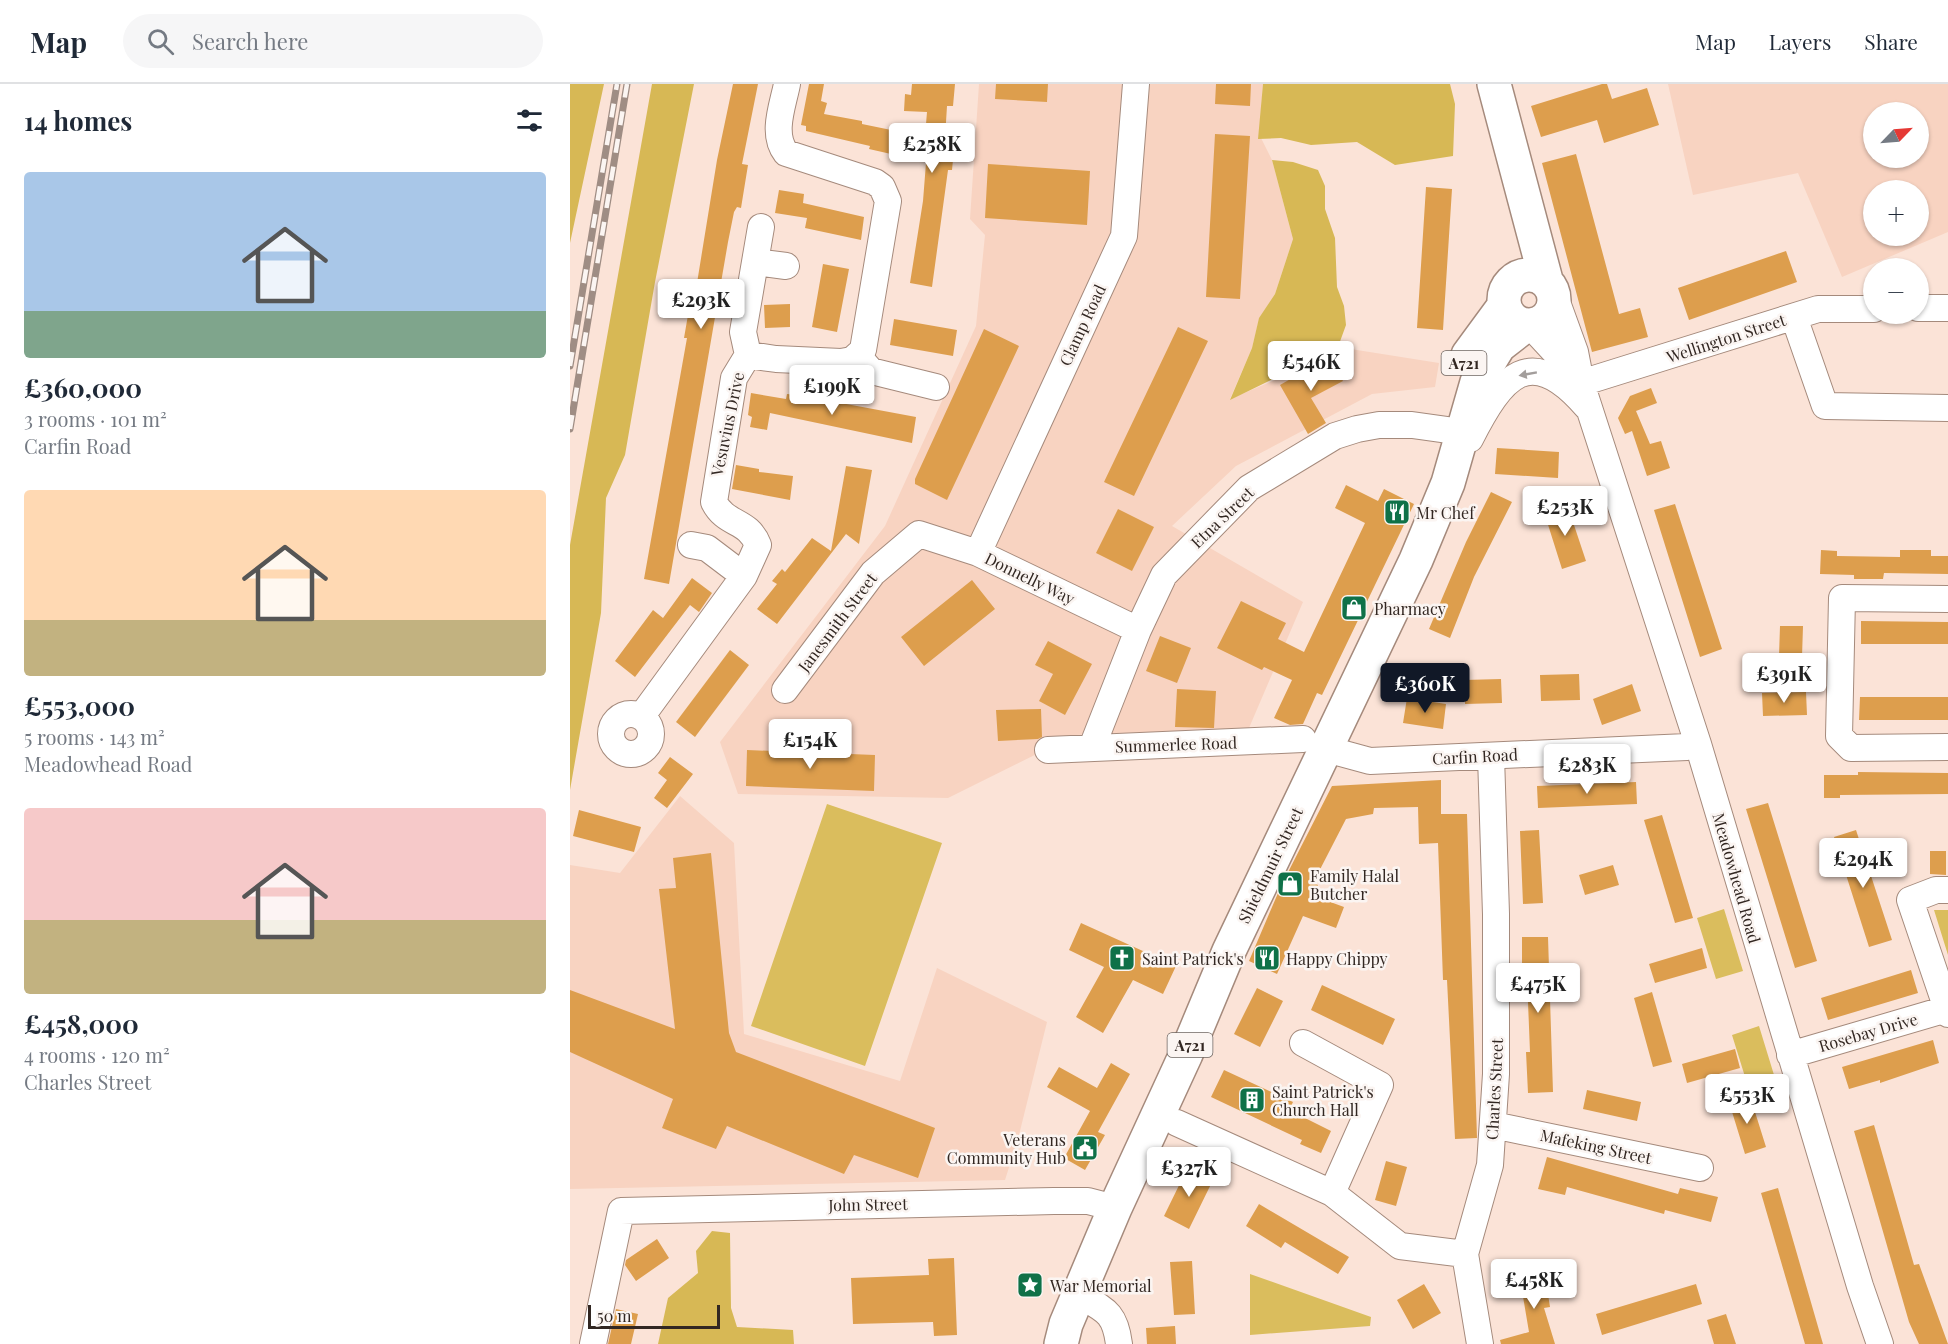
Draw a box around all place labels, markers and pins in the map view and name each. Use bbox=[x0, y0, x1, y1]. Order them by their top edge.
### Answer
pin: £258K bbox=[890, 123, 974, 174]
pin: £293K bbox=[659, 279, 743, 330]
pin: £546K bbox=[1269, 341, 1353, 392]
pin: £199K bbox=[790, 365, 874, 416]
pin: £253K bbox=[1523, 486, 1607, 537]
restaurant icon: Mr Chef bbox=[1382, 497, 1412, 527]
place label: Mr Chef bbox=[1416, 502, 1476, 523]
shop icon: Pharmacy bbox=[1339, 593, 1369, 623]
place label: Pharmacy bbox=[1374, 598, 1446, 619]
pin: £391K bbox=[1742, 653, 1826, 704]
pin: £360K bbox=[1383, 663, 1467, 714]
pin: £154K bbox=[768, 719, 852, 770]
pin: £283K bbox=[1545, 744, 1629, 795]
pin: £294K bbox=[1821, 838, 1905, 889]
place label: Family Halal Butcher bbox=[1310, 865, 1399, 904]
shop icon: Family Halal Butcher bbox=[1275, 869, 1305, 899]
church icon: Saint Patrick's bbox=[1107, 943, 1137, 973]
restaurant icon: Happy Chippy bbox=[1252, 943, 1282, 973]
place label: Saint Patrick's bbox=[1142, 948, 1244, 969]
place label: Happy Chippy bbox=[1286, 948, 1388, 969]
pin: £475K bbox=[1496, 963, 1580, 1014]
pin: £553K bbox=[1705, 1074, 1789, 1125]
place label: Saint Patrick's Church Hall bbox=[1272, 1081, 1374, 1120]
building icon: Saint Patrick's Church Hall bbox=[1237, 1085, 1267, 1115]
place label: Veterans Community Hub bbox=[947, 1129, 1066, 1168]
public building icon: Veterans Community Hub bbox=[1070, 1133, 1100, 1163]
pin: £327K bbox=[1147, 1147, 1231, 1198]
pin: £458K bbox=[1492, 1259, 1576, 1310]
place icon: War Memorial bbox=[1015, 1270, 1045, 1300]
place label: War Memorial bbox=[1049, 1275, 1152, 1296]

